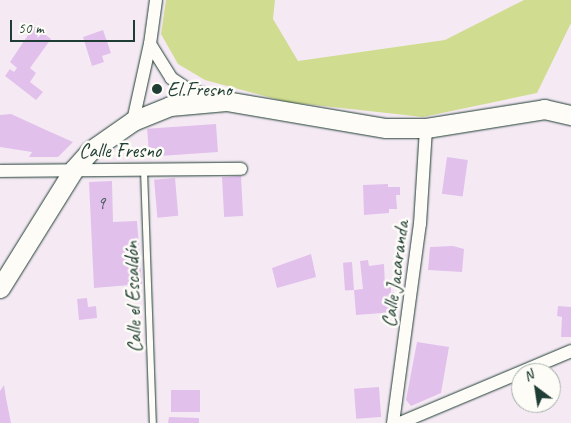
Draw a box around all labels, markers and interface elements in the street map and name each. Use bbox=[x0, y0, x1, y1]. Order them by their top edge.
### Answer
scale bar bbox=[12, 10, 138, 42]
text: 50 m bbox=[18, 19, 44, 38]
place label: El Fresno bbox=[167, 77, 231, 101]
marker: El Fresno bbox=[151, 83, 163, 95]
street label: Calle Fresno bbox=[79, 138, 161, 162]
house number: 9 bbox=[97, 192, 105, 214]
street label: Calle Jacaranda bbox=[377, 219, 413, 329]
street label: Calle el Escaldón bbox=[119, 241, 147, 353]
north arrow bbox=[511, 363, 561, 413]
text: N bbox=[520, 366, 537, 385]

